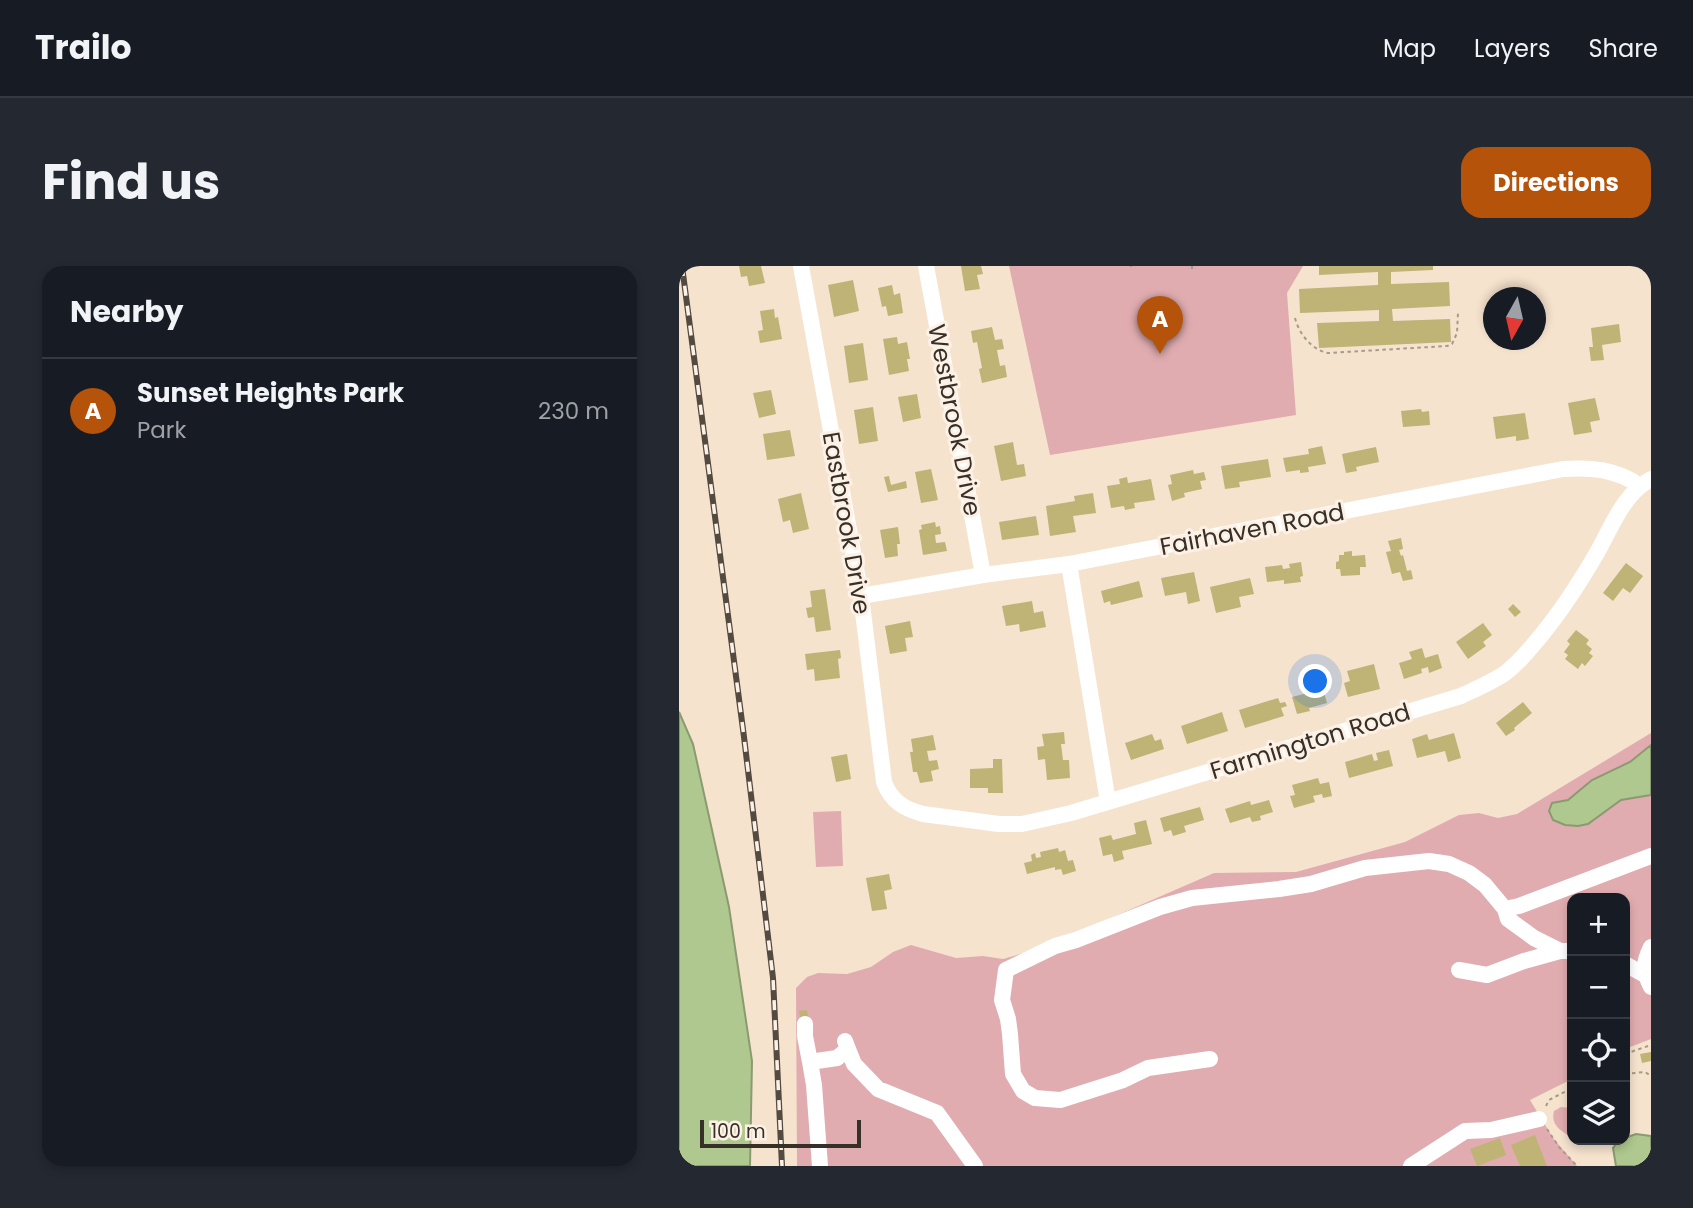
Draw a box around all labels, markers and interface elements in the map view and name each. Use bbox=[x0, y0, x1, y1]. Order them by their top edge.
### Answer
text: Trailo bbox=[35, 24, 132, 71]
text: Map bbox=[1383, 32, 1436, 65]
text: Layers bbox=[1474, 32, 1550, 65]
text: Share bbox=[1588, 32, 1658, 65]
button: Directions bbox=[1461, 147, 1651, 218]
text: Find us bbox=[42, 148, 220, 216]
north arrow bbox=[1483, 287, 1546, 350]
text: Nearby bbox=[70, 290, 184, 333]
pin: A bbox=[1137, 296, 1183, 354]
street label: Westbrook Drive bbox=[920, 321, 990, 519]
text: Sunset Heights Park bbox=[137, 375, 404, 411]
text: A bbox=[85, 395, 101, 427]
text: 230 m bbox=[538, 395, 609, 427]
text: Park bbox=[137, 414, 186, 446]
street label: Eastbrook Drive bbox=[815, 429, 879, 617]
street label: Fairhaven Road bbox=[1157, 495, 1347, 563]
your location bbox=[1298, 664, 1332, 698]
street label: Farmington Road bbox=[1206, 695, 1414, 787]
map controls bbox=[1567, 893, 1630, 1145]
button: + bbox=[1567, 893, 1630, 956]
button: − bbox=[1567, 956, 1630, 1019]
button: locate bbox=[1567, 1019, 1630, 1082]
button: layers bbox=[1567, 1082, 1630, 1145]
scale bar bbox=[700, 1117, 861, 1149]
text: 100 m bbox=[711, 1118, 766, 1145]

